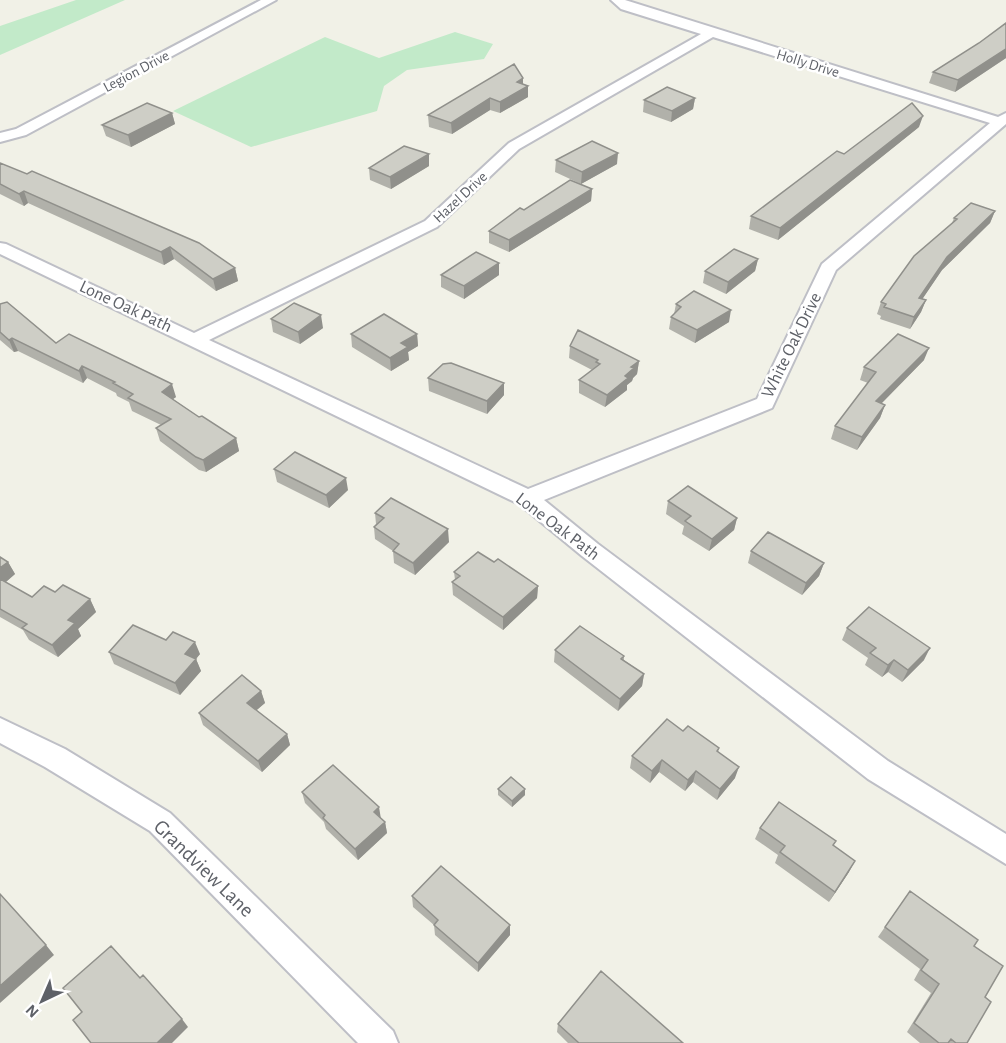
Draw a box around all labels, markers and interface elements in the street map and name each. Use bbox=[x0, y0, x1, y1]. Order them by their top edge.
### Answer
street label: Holly Drive bbox=[775, 47, 841, 80]
street label: Legion Drive bbox=[101, 48, 172, 95]
street label: Hazel Drive bbox=[431, 169, 490, 226]
street label: Lone Oak Path bbox=[77, 278, 175, 336]
street label: White Oak Drive bbox=[759, 290, 825, 401]
street label: Lone Oak Path bbox=[512, 490, 603, 564]
street label: Grandview Lane bbox=[150, 816, 258, 921]
north arrow bbox=[12, 971, 72, 1031]
text: N bbox=[23, 1001, 42, 1021]

